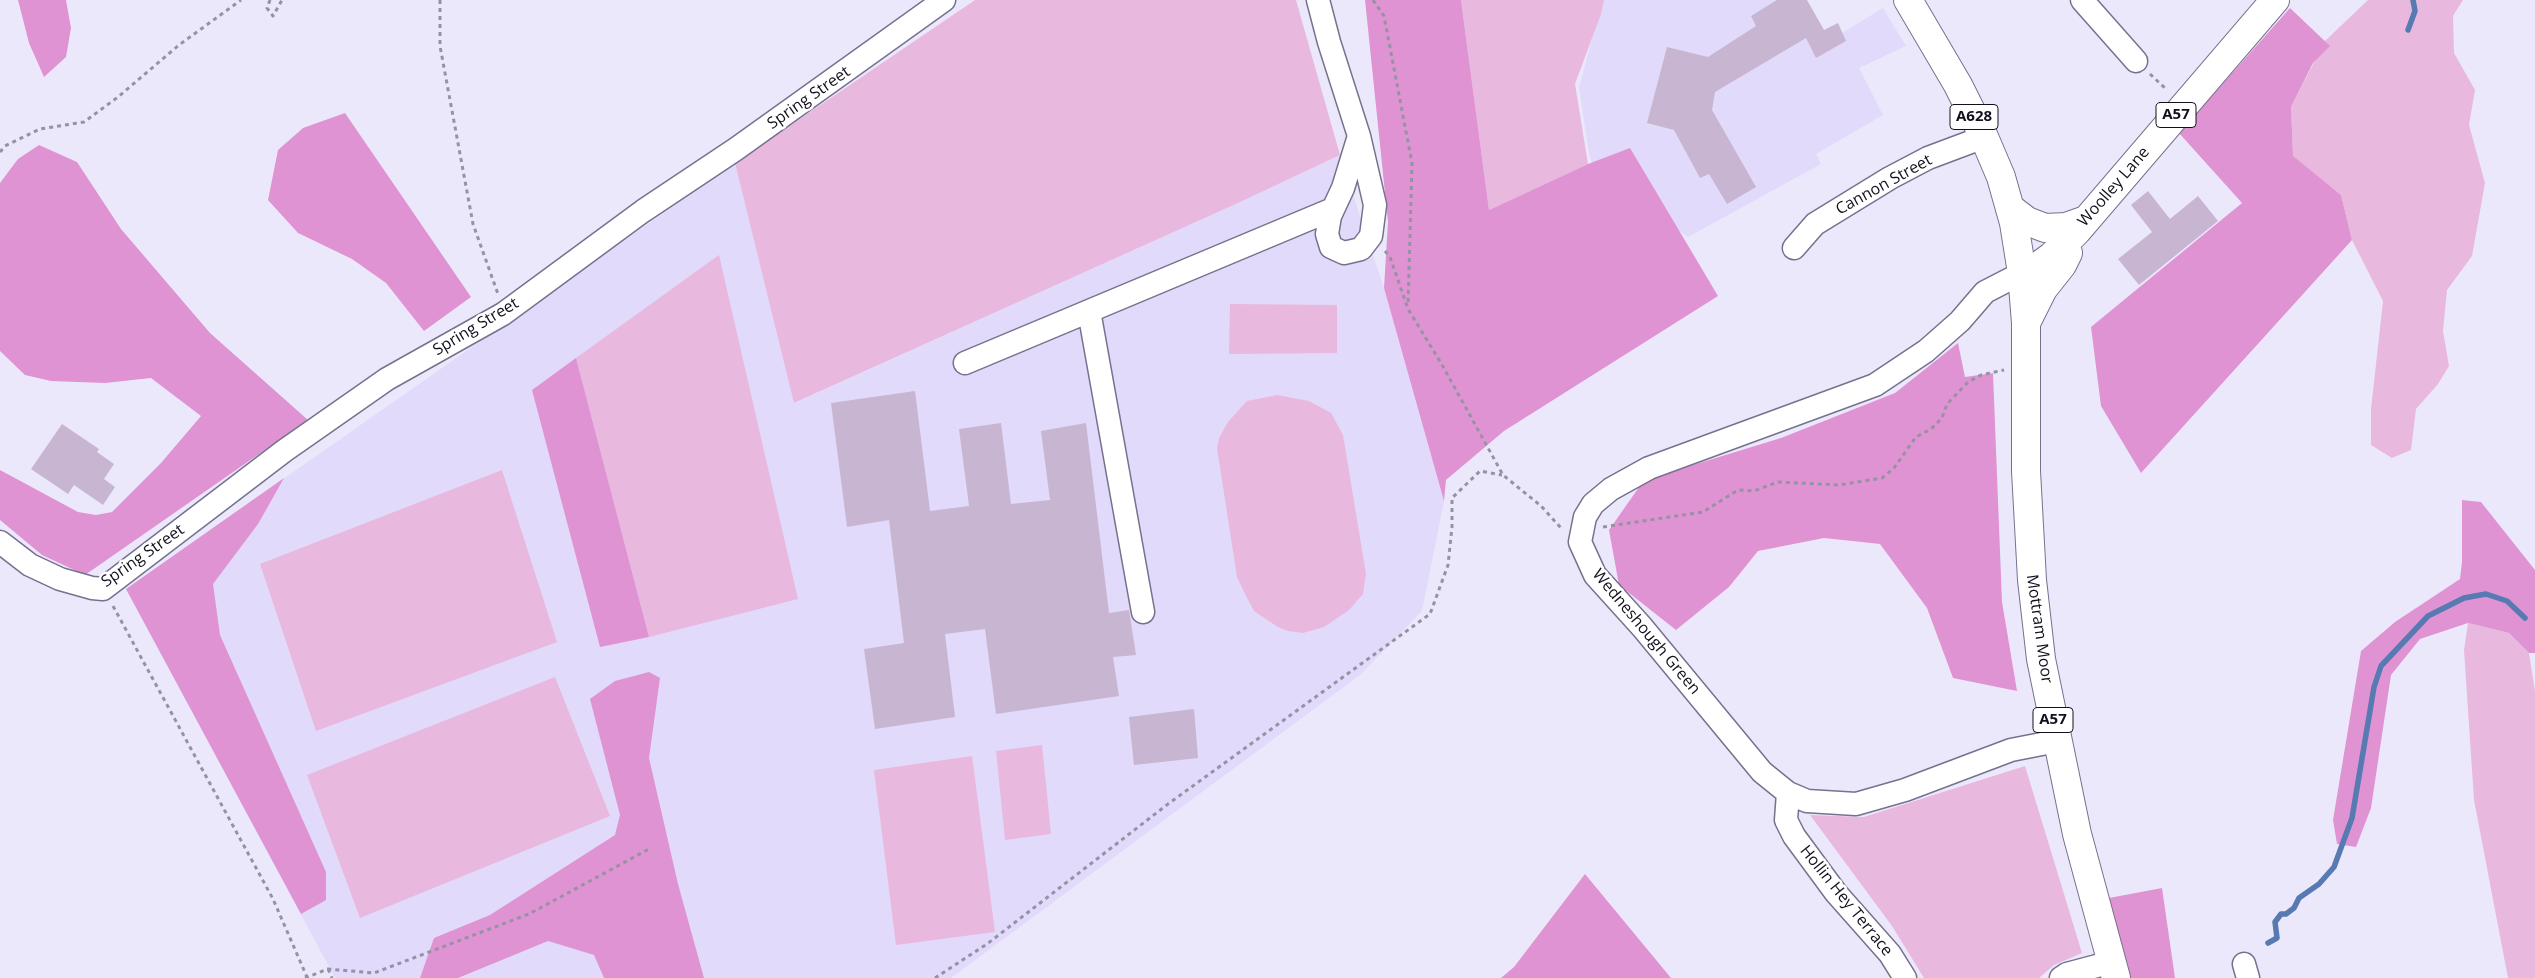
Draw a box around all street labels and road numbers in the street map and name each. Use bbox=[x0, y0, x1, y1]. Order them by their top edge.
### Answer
street label: Spring Street bbox=[764, 62, 854, 134]
road number: A57 bbox=[2156, 102, 2196, 128]
road number: A628 bbox=[1950, 104, 1998, 130]
street label: Woolley Lane bbox=[2074, 143, 2154, 231]
street label: Cannon Street bbox=[1833, 151, 1935, 219]
street label: Spring Street bbox=[430, 294, 522, 360]
street label: Spring Street bbox=[98, 520, 188, 592]
street label: Wedneshough Green bbox=[1588, 565, 1704, 699]
street label: Mottram Moor bbox=[2022, 573, 2056, 685]
road number: A57 bbox=[2033, 708, 2073, 732]
street label: Hollin Hey Terrace bbox=[1795, 842, 1897, 960]

